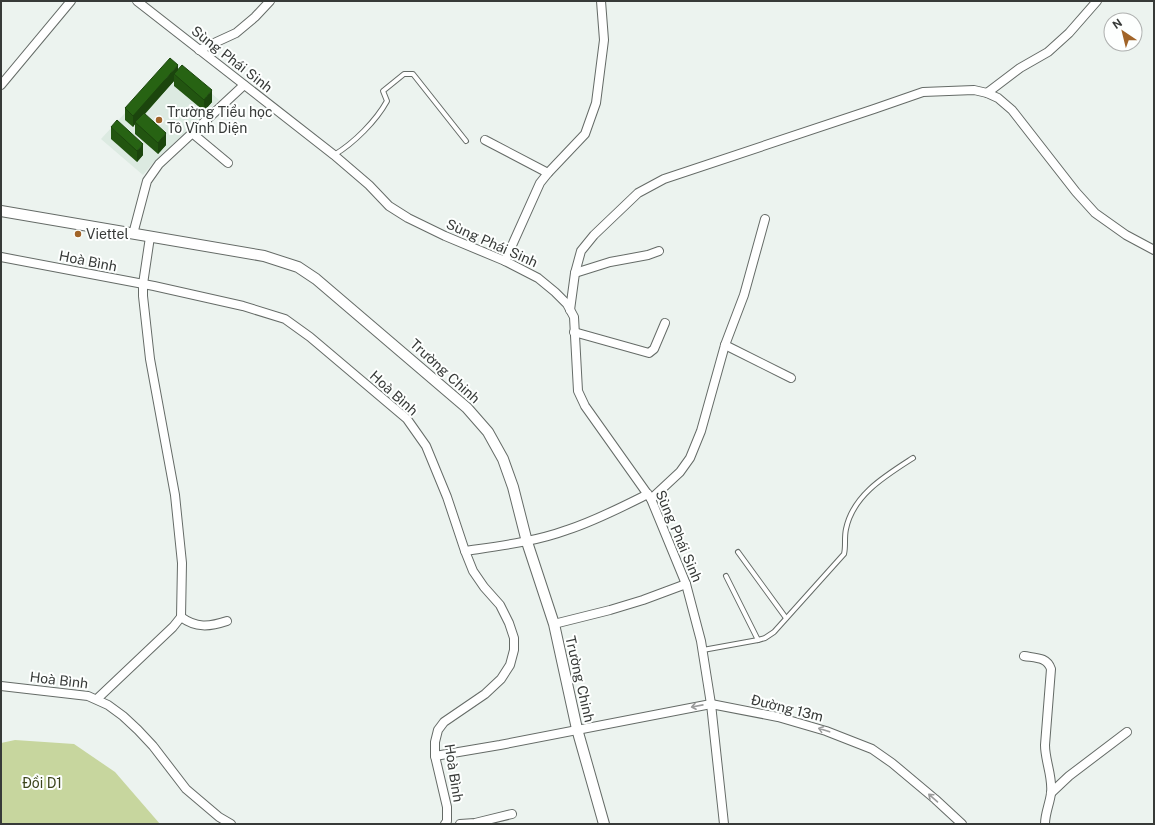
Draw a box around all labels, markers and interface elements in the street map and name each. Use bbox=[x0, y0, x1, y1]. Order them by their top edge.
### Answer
north arrow bbox=[1103, 12, 1143, 52]
text: N bbox=[1110, 16, 1124, 31]
street label: Sùng Phái Sinh bbox=[188, 22, 276, 96]
place label: Trường Tiểu học Tô Vĩnh Diện bbox=[167, 104, 273, 136]
marker: Trường Tiểu học Tô Vĩnh Diện bbox=[154, 115, 164, 125]
street label: Sùng Phái Sinh bbox=[444, 216, 540, 270]
place label: Viettel bbox=[86, 226, 129, 242]
marker: Viettel bbox=[73, 229, 83, 239]
street label: Hoà Bình bbox=[58, 248, 118, 274]
street label: Trường Chinh bbox=[407, 336, 483, 406]
street label: Hoà Bình bbox=[367, 367, 421, 419]
street label: Sùng Phái Sinh bbox=[652, 488, 706, 584]
street label: Trường Chinh bbox=[562, 634, 598, 724]
street label: Hoà Bình bbox=[29, 668, 89, 692]
street label: Đường 13m bbox=[749, 691, 825, 725]
one-way arrow bbox=[691, 703, 704, 711]
one-way arrow bbox=[817, 726, 830, 733]
street label: Hoà Bình bbox=[442, 743, 466, 803]
park label: Đồi D1 bbox=[22, 775, 62, 791]
one-way arrow bbox=[928, 793, 938, 802]

